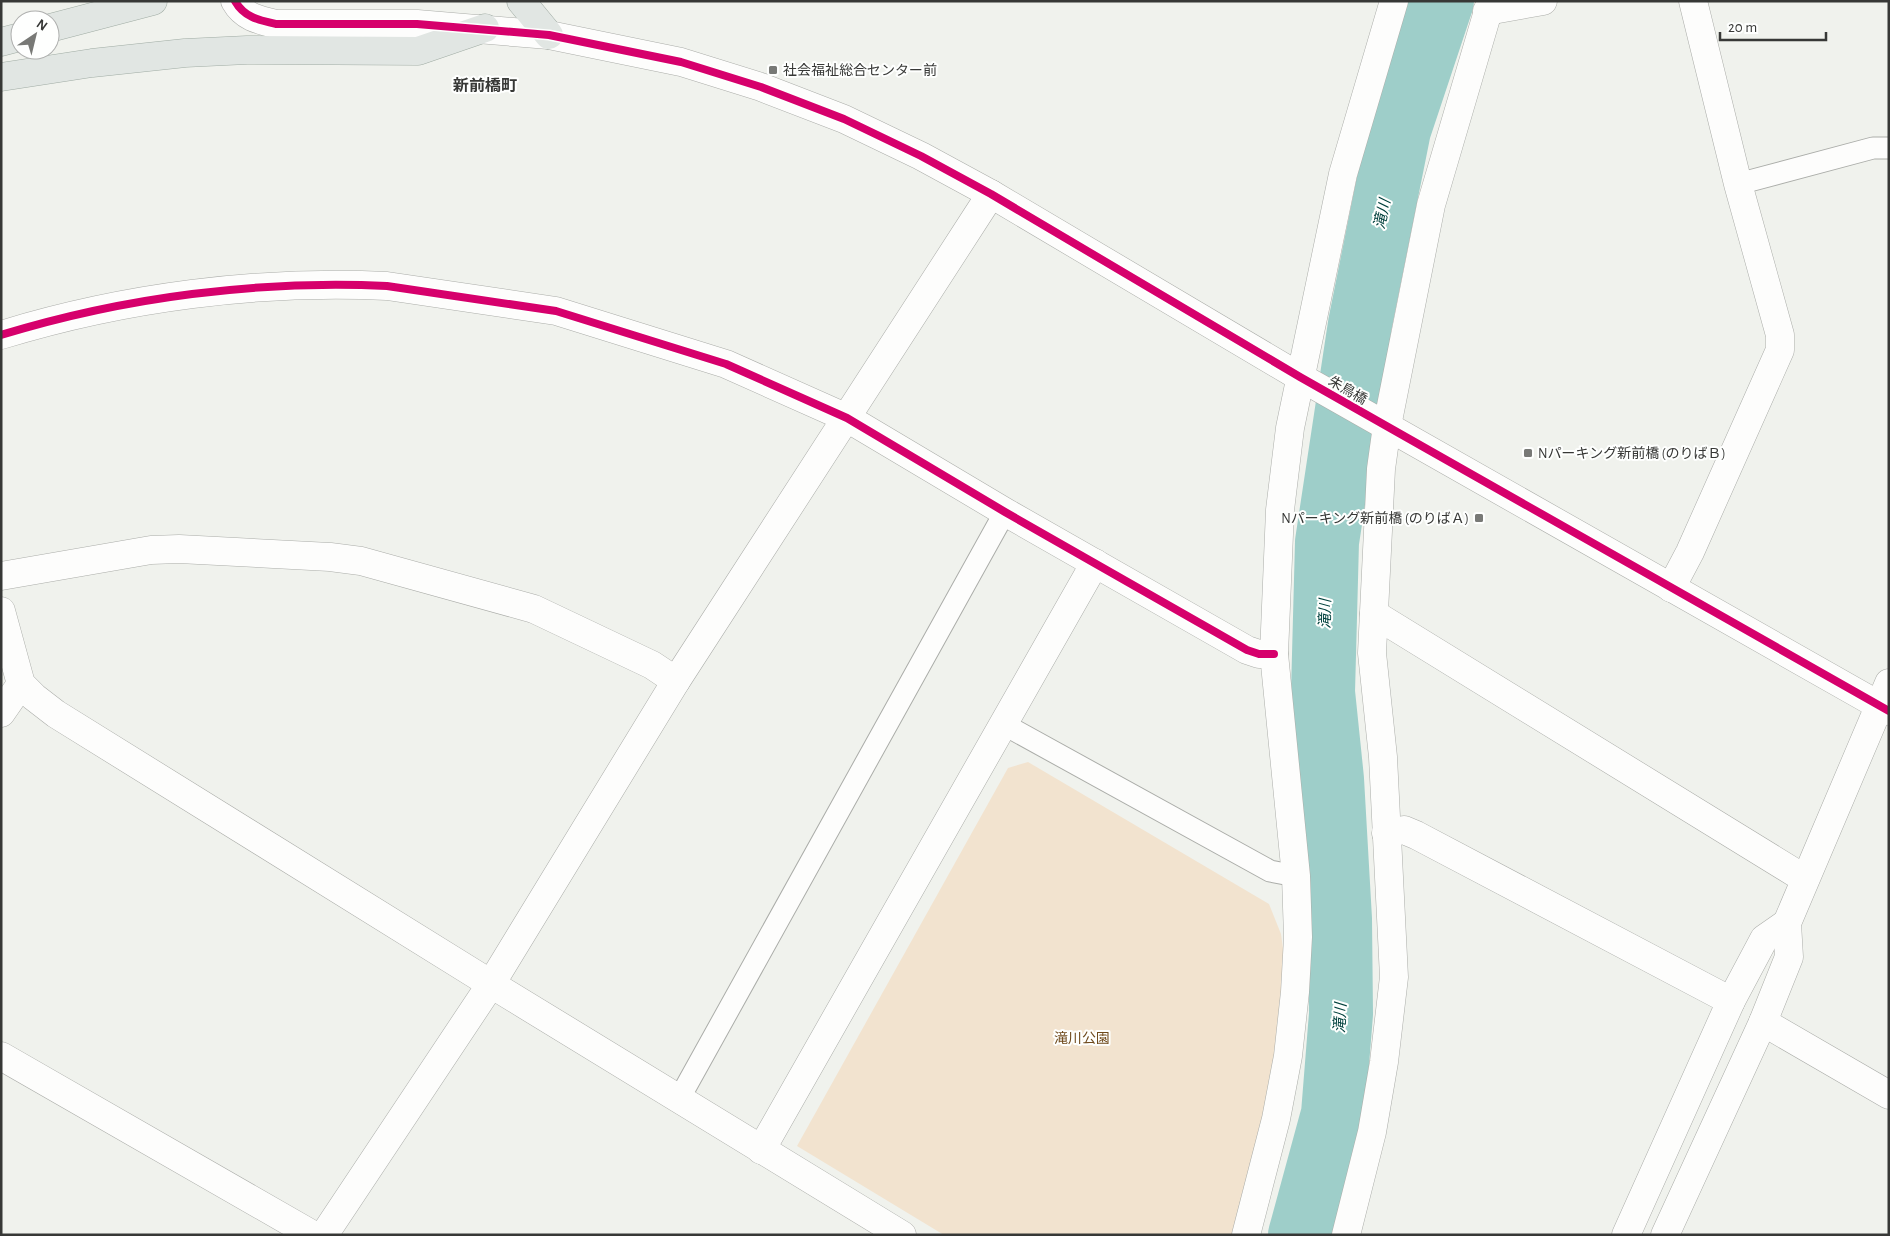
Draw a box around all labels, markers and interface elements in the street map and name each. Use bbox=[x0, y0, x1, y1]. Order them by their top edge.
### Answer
north arrow bbox=[10, 10, 60, 60]
scale bar bbox=[1720, 10, 1826, 42]
text: N bbox=[34, 17, 50, 34]
text: 20 m bbox=[1728, 20, 1757, 35]
place label: 社会福祉総合センター前 bbox=[783, 62, 937, 78]
marker: 社会福祉総合センター前 bbox=[767, 64, 779, 76]
district label: 新前橋町 bbox=[453, 77, 517, 94]
water label: 滝川 bbox=[1371, 196, 1393, 230]
street label: 朱鳥橋 bbox=[1326, 373, 1370, 407]
place label: Nパーキング新前橋 (のりばＢ) bbox=[1538, 445, 1726, 461]
marker: Nパーキング新前橋 (のりばＢ) bbox=[1522, 447, 1534, 459]
place label: Nパーキング新前橋 (のりばＡ) bbox=[1281, 510, 1469, 526]
marker: Nパーキング新前橋 (のりばＡ) bbox=[1473, 512, 1485, 524]
water label: 滝川 bbox=[1317, 597, 1333, 629]
water label: 滝川 bbox=[1331, 1001, 1349, 1033]
park label: 滝川公園 bbox=[1054, 1031, 1110, 1046]

